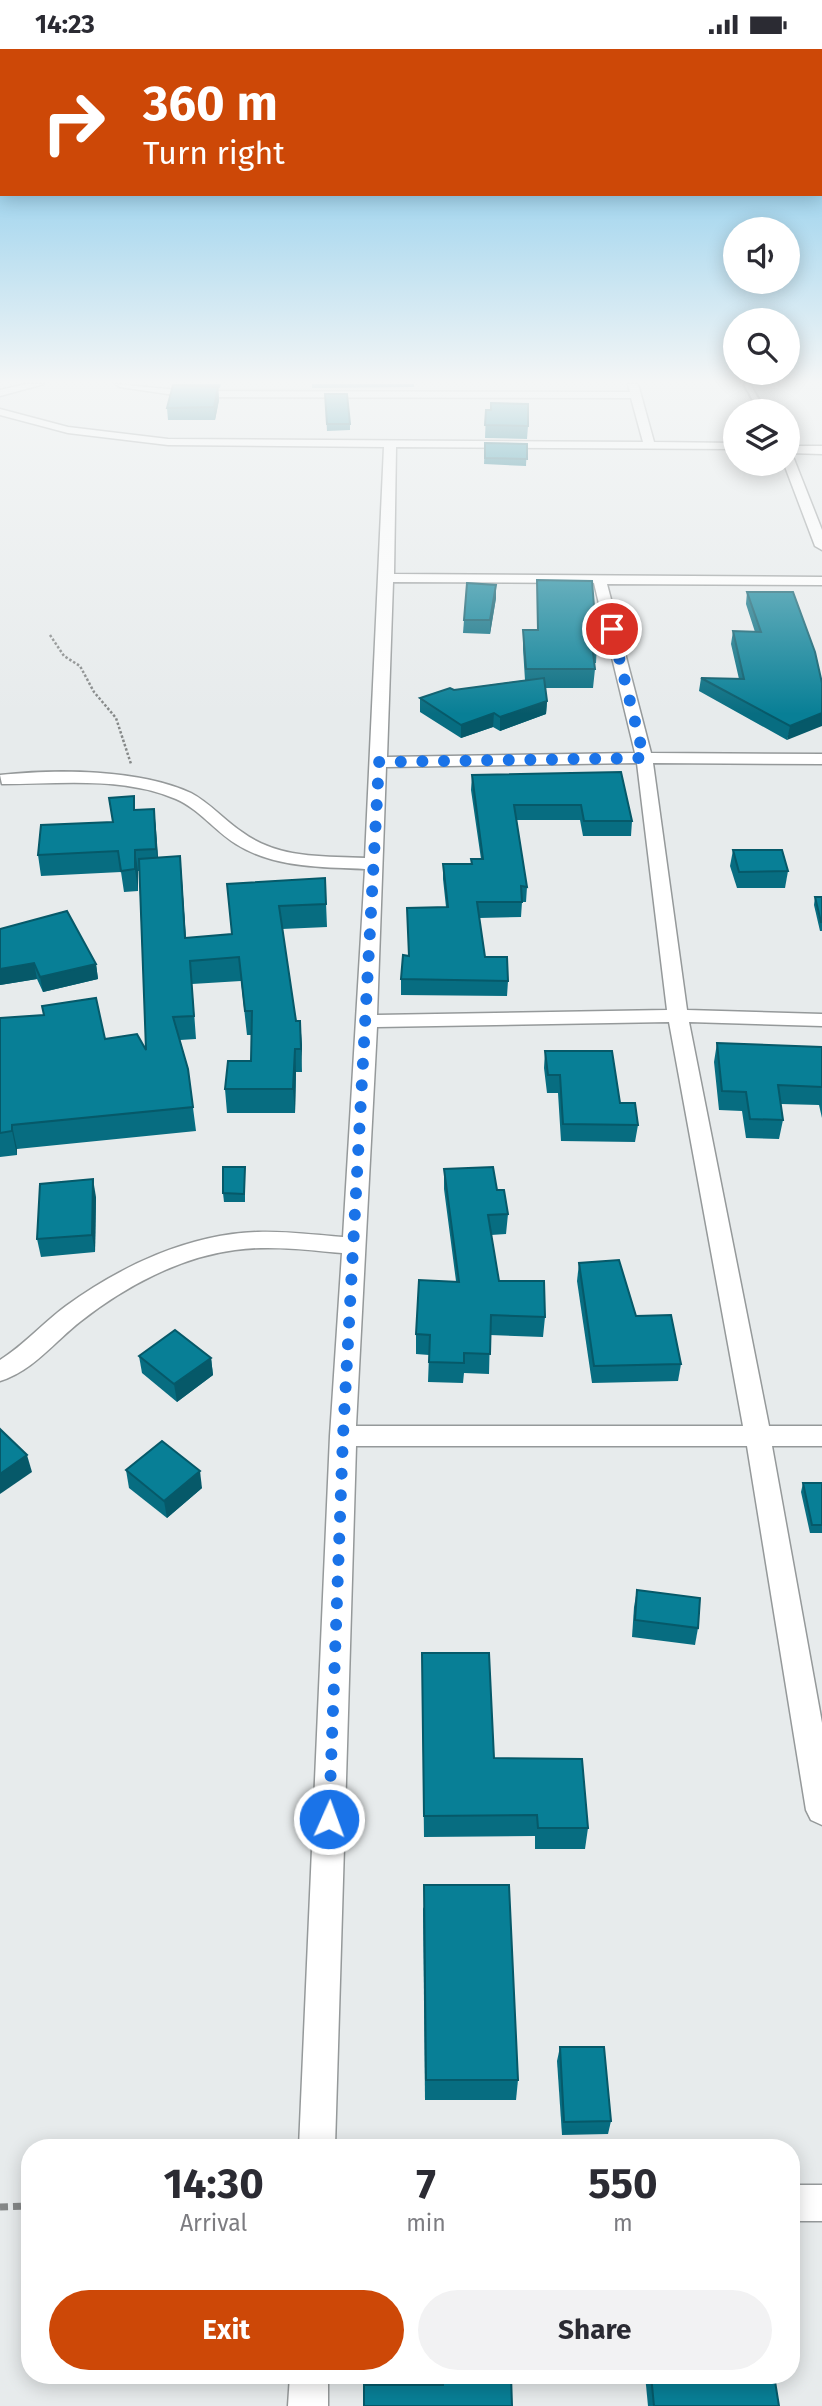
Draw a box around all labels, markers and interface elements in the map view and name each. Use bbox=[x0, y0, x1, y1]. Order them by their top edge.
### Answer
text: 14:23 bbox=[35, 9, 95, 40]
text: 360 m bbox=[143, 74, 278, 133]
icon: right bbox=[28, 77, 119, 168]
text: Turn right bbox=[143, 134, 285, 172]
map controls bbox=[723, 217, 800, 476]
button: sound bbox=[723, 217, 800, 294]
button: search bbox=[723, 308, 800, 385]
button: layers bbox=[723, 399, 800, 476]
pin bbox=[582, 599, 642, 659]
icon: arrive bbox=[593, 610, 631, 648]
position arrow bbox=[292, 1782, 366, 1856]
text: 14:30 bbox=[163, 2159, 264, 2209]
text: 7 bbox=[416, 2159, 436, 2209]
text: 550 bbox=[588, 2159, 658, 2209]
text: Arrival bbox=[180, 2209, 247, 2237]
text: min bbox=[406, 2209, 446, 2237]
text: m bbox=[613, 2209, 633, 2237]
button: Exit bbox=[49, 2290, 404, 2370]
button: Share bbox=[418, 2290, 772, 2370]

